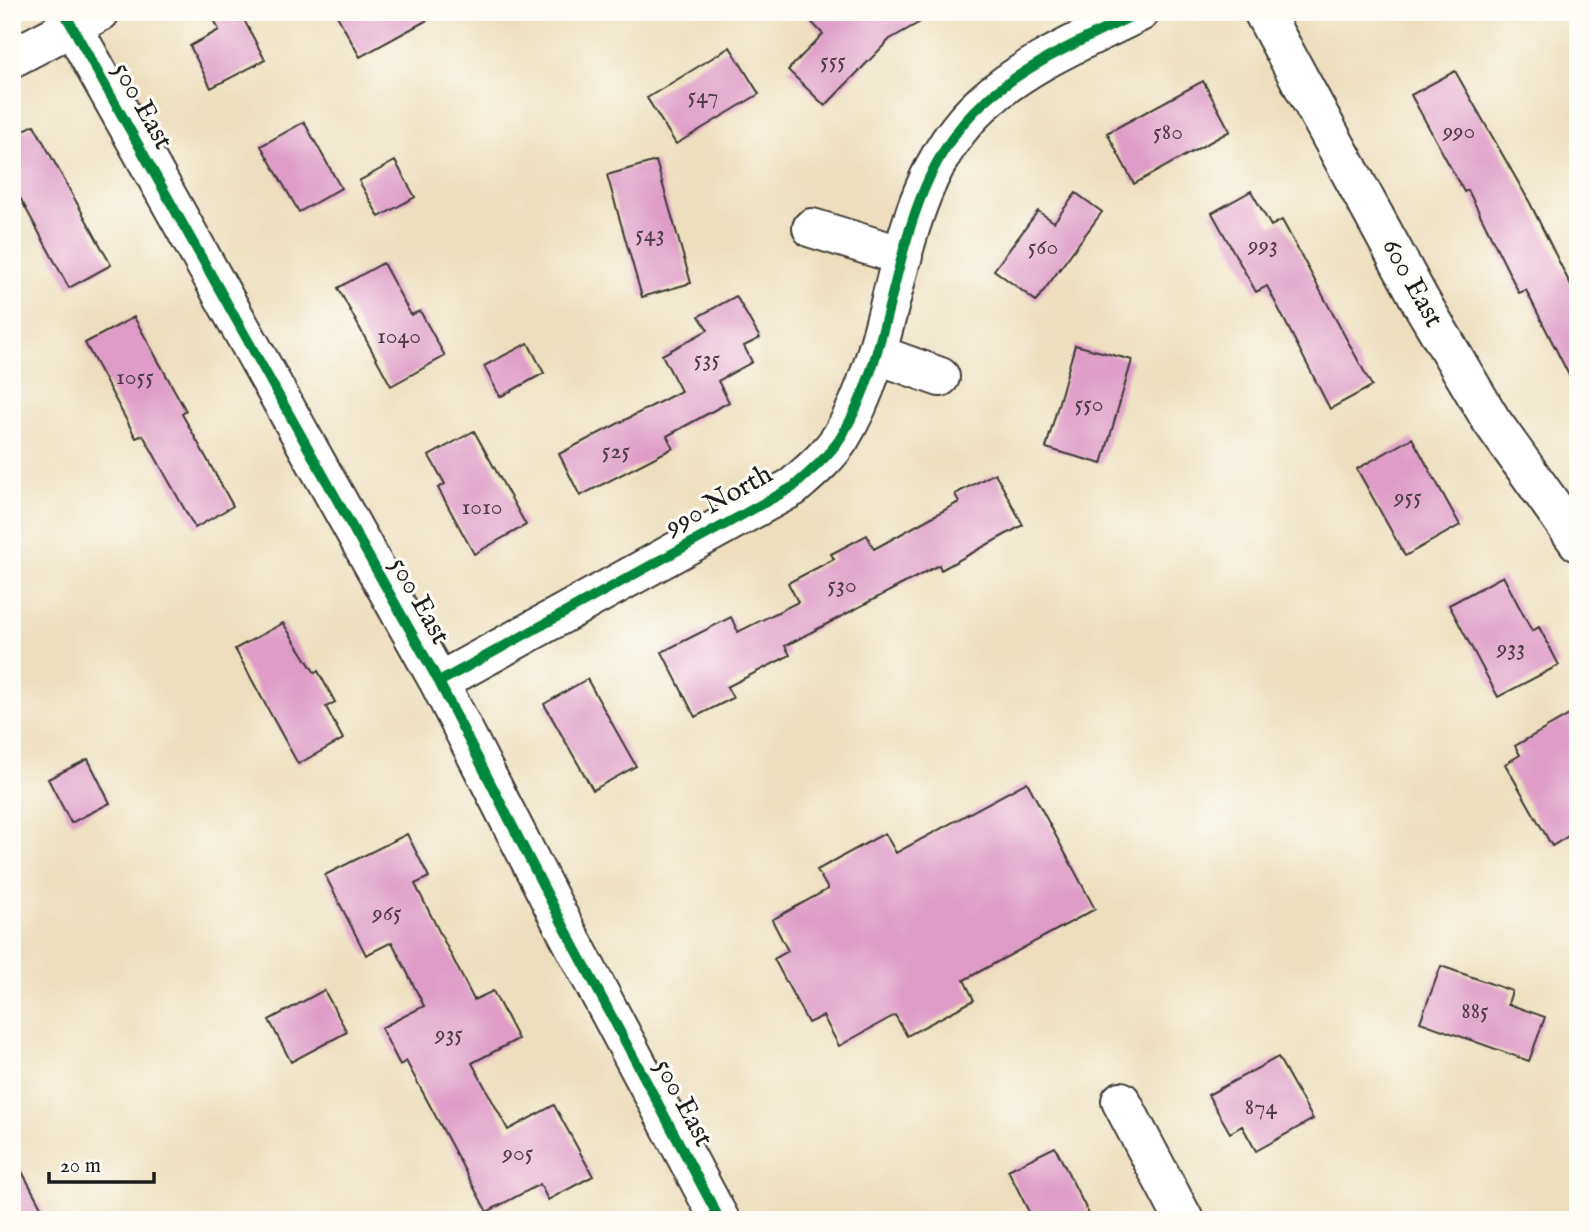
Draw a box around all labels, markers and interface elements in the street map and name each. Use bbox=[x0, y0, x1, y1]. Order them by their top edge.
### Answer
house number: 555 bbox=[820, 46, 846, 77]
street label: 500 East bbox=[104, 56, 180, 156]
house number: 547 bbox=[688, 81, 718, 112]
house number: 990 bbox=[1442, 116, 1475, 147]
house number: 580 bbox=[1153, 117, 1183, 148]
house number: 543 bbox=[635, 219, 665, 250]
house number: 993 bbox=[1247, 230, 1278, 261]
house number: 560 bbox=[1028, 232, 1058, 263]
street label: 600 East bbox=[1373, 232, 1451, 334]
house number: 1040 bbox=[377, 321, 421, 352]
house number: 535 bbox=[694, 344, 720, 375]
house number: 1055 bbox=[116, 362, 154, 393]
house number: 550 bbox=[1074, 389, 1104, 420]
house number: 525 bbox=[602, 436, 631, 467]
street label: 990 North bbox=[658, 457, 779, 545]
house number: 955 bbox=[1393, 482, 1422, 513]
house number: 1010 bbox=[461, 492, 503, 523]
street label: 500 East bbox=[381, 551, 457, 651]
house number: 530 bbox=[827, 570, 857, 601]
house number: 933 bbox=[1496, 633, 1525, 664]
house number: 965 bbox=[371, 898, 402, 929]
house number: 885 bbox=[1461, 996, 1489, 1027]
house number: 935 bbox=[434, 1019, 463, 1050]
street label: 500 East bbox=[645, 1053, 721, 1153]
house number: 874 bbox=[1245, 1092, 1277, 1123]
house number: 905 bbox=[502, 1138, 534, 1169]
scale bar bbox=[49, 1141, 154, 1185]
text: 20 m bbox=[60, 1153, 101, 1180]

